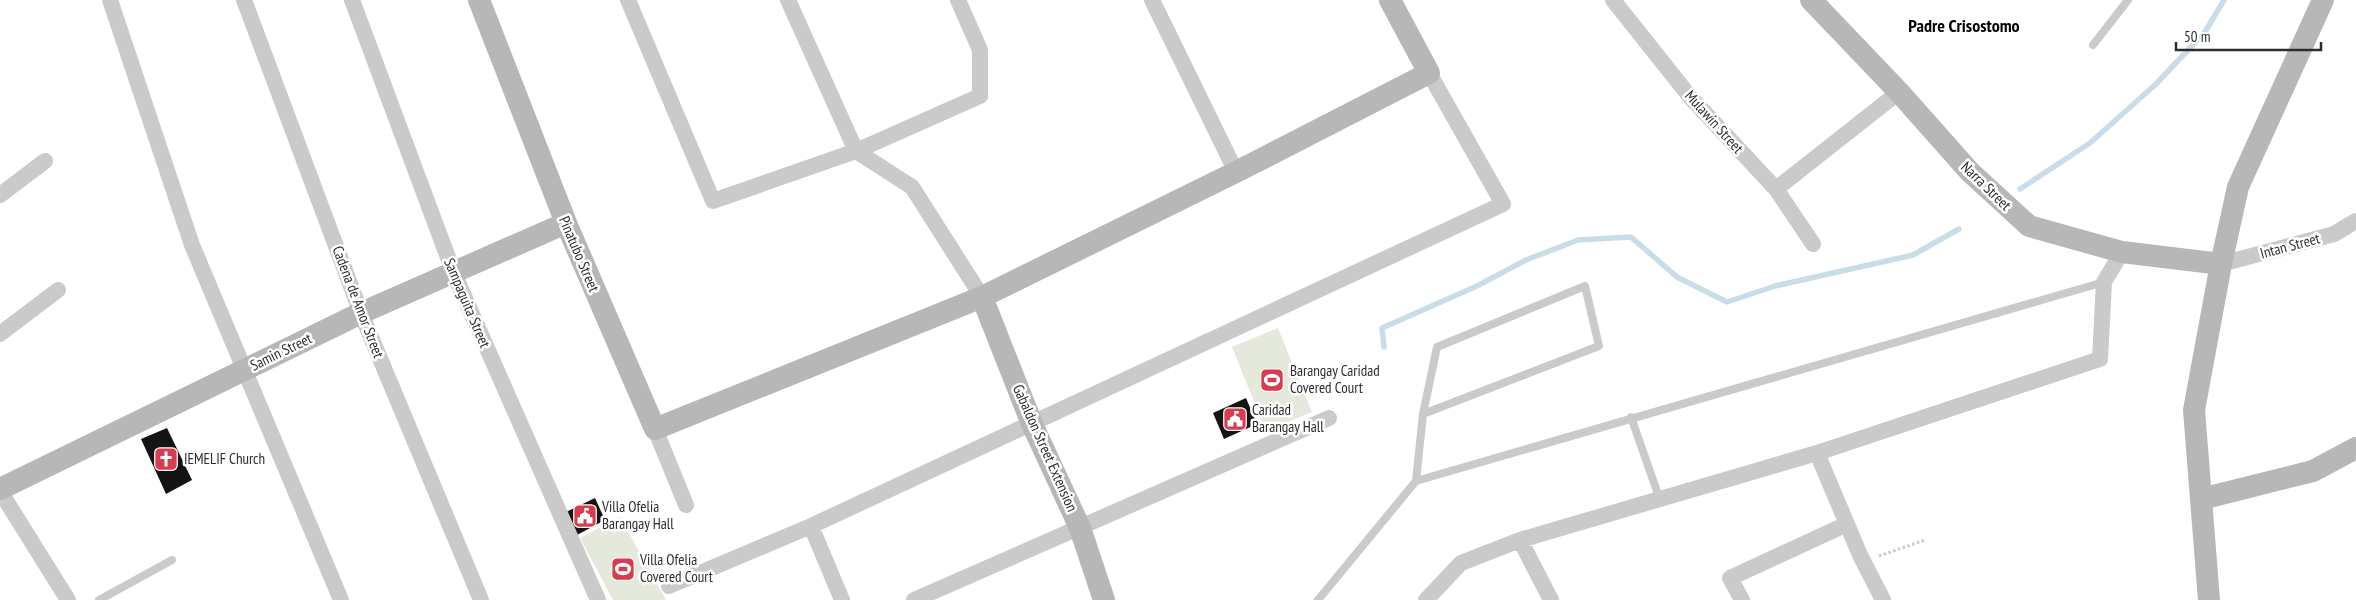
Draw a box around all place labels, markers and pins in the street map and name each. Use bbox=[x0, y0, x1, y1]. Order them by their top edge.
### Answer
place label: Barangay Caridad Covered Court bbox=[1290, 361, 1380, 397]
sports icon: Barangay Caridad Covered Court bbox=[1259, 367, 1285, 393]
place label: Caridad Barangay Hall bbox=[1252, 400, 1324, 436]
public building icon: Caridad Barangay Hall bbox=[1222, 406, 1248, 432]
church icon: IEMELIF Church bbox=[153, 446, 179, 472]
place label: IEMELIF Church bbox=[184, 449, 265, 468]
place label: Villa Ofelia Barangay Hall bbox=[601, 497, 674, 533]
public building icon: Villa Ofelia Barangay Hall bbox=[572, 503, 598, 529]
place label: Villa Ofelia Covered Court bbox=[639, 550, 713, 586]
sports icon: Villa Ofelia Covered Court bbox=[610, 556, 636, 582]

